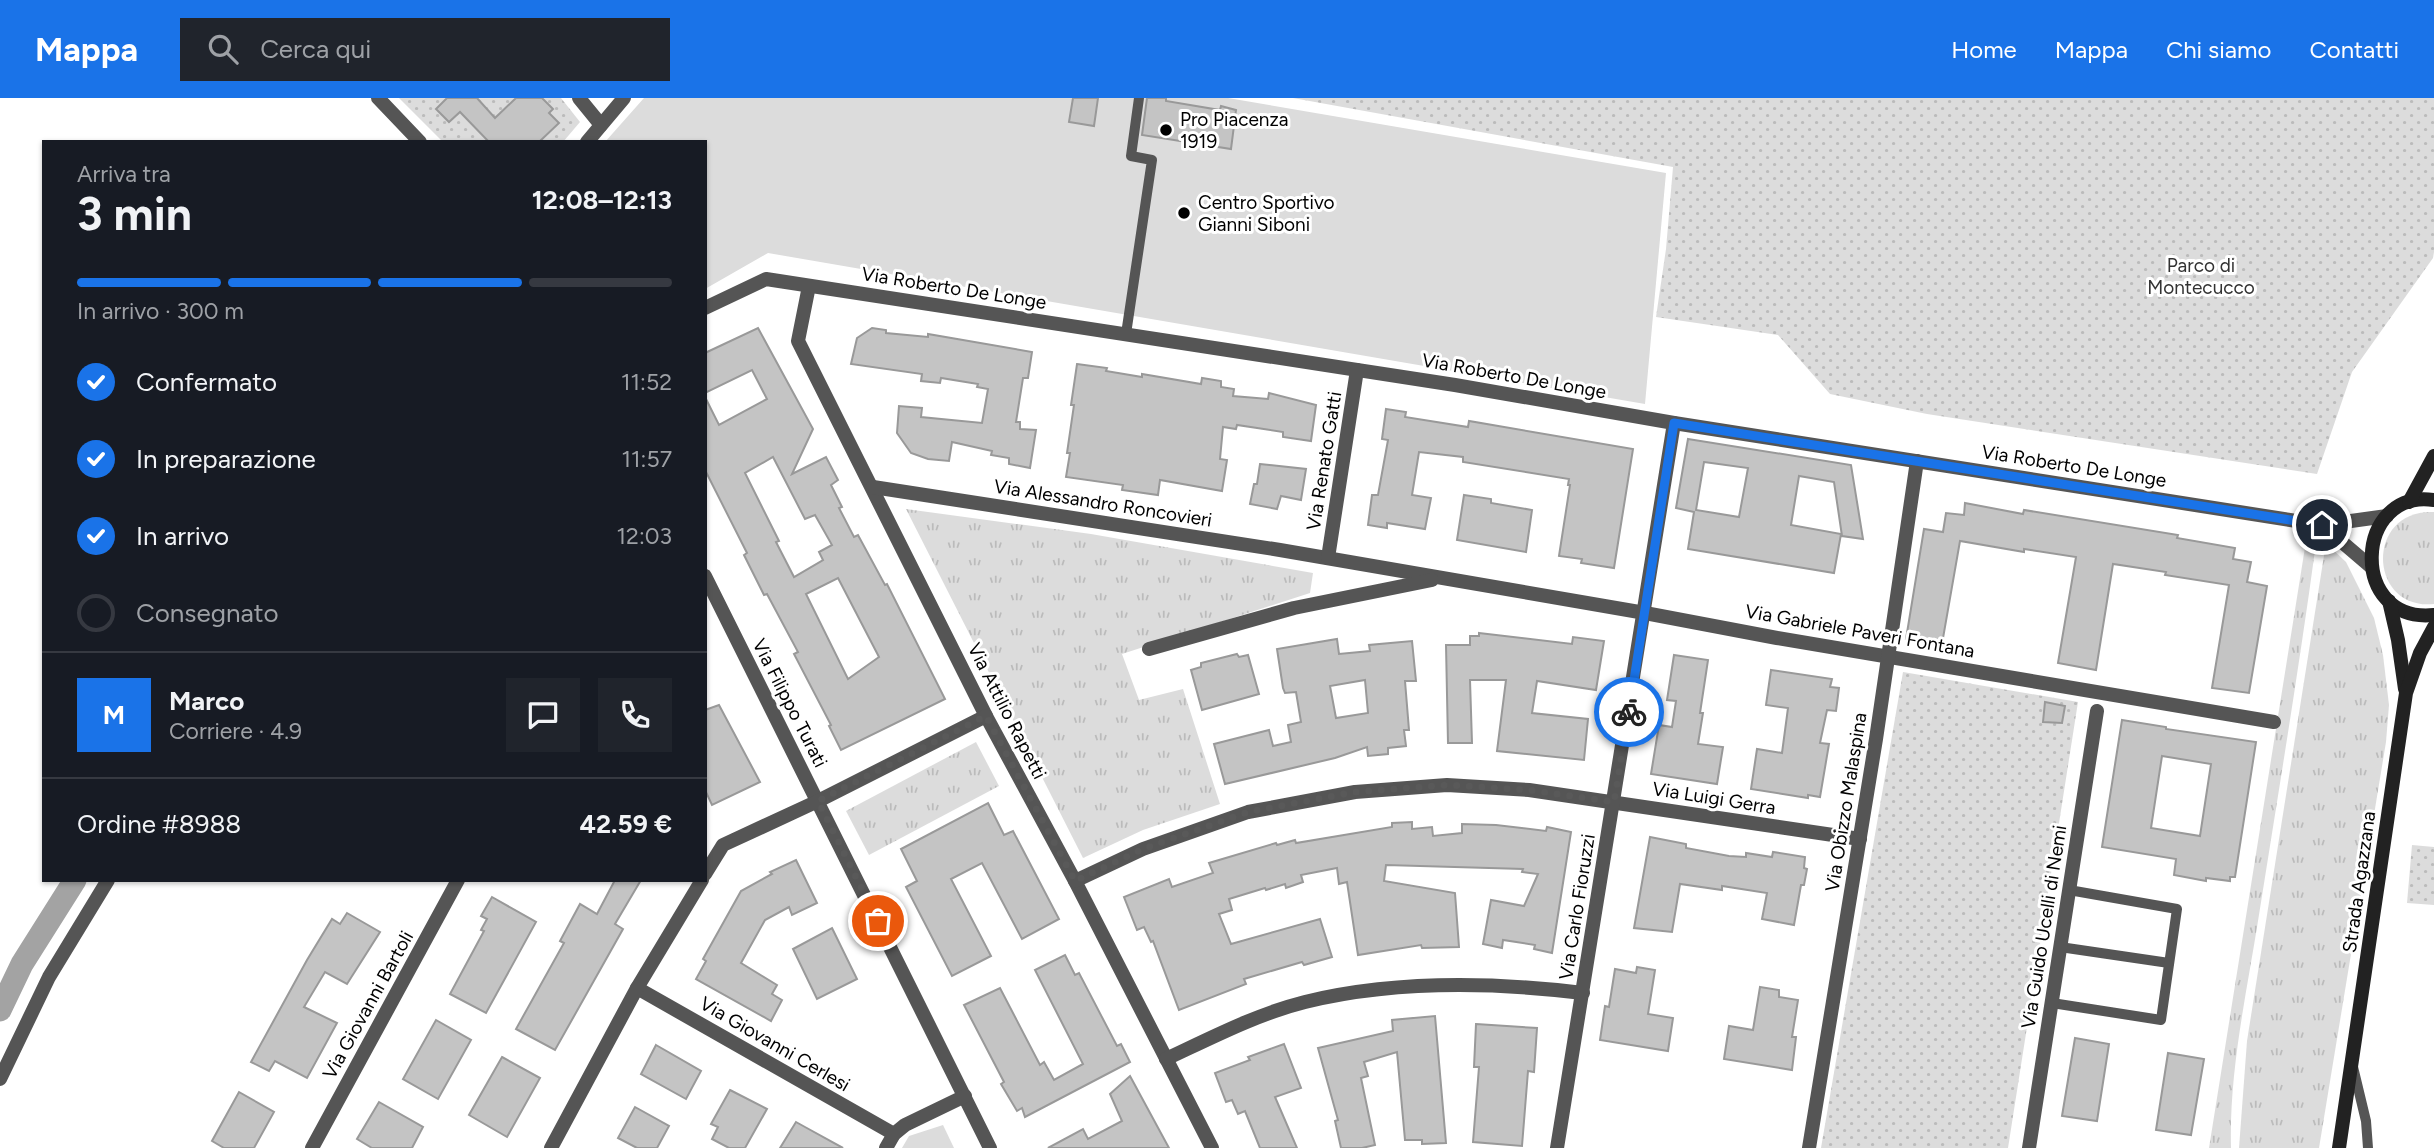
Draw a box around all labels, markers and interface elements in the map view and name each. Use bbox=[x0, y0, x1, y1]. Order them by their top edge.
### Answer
search box bbox=[180, 18, 670, 81]
text: Mappa bbox=[35, 30, 138, 69]
icon: search bbox=[204, 30, 242, 68]
text: Cerca qui bbox=[260, 33, 371, 65]
text: Home bbox=[1951, 35, 2017, 64]
text: Mappa bbox=[2055, 35, 2128, 64]
text: Chi siamo bbox=[2166, 35, 2271, 64]
text: Contatti bbox=[2309, 35, 2399, 64]
place label: Pro Piacenza 1919 bbox=[1180, 108, 1288, 153]
marker: Pro Piacenza 1919 bbox=[1158, 122, 1174, 138]
text: Arriva tra bbox=[77, 160, 171, 188]
text: 12:08–12:13 bbox=[532, 184, 672, 216]
text: 3 min bbox=[77, 186, 192, 242]
place label: Centro Sportivo Gianni Siboni bbox=[1198, 191, 1335, 236]
marker: Centro Sportivo Gianni Siboni bbox=[1176, 205, 1192, 221]
park label: Parco di Montecucco bbox=[2147, 254, 2255, 299]
street label: Via Roberto De Longe bbox=[860, 262, 1048, 314]
text: In arrivo · 300 m bbox=[77, 297, 244, 325]
street label: Via Roberto De Longe bbox=[1420, 348, 1608, 404]
icon: check bbox=[77, 363, 115, 401]
text: Confermato bbox=[136, 366, 277, 398]
text: 11:52 bbox=[621, 368, 672, 396]
street label: Via Renato Gatti bbox=[1302, 390, 1346, 532]
icon: check bbox=[77, 440, 115, 478]
street label: Via Roberto De Longe bbox=[1980, 440, 2168, 492]
text: In preparazione bbox=[136, 443, 316, 475]
text: 11:57 bbox=[622, 445, 672, 473]
street label: Via Alessandro Roncovieri bbox=[992, 474, 1214, 532]
pin bbox=[2292, 495, 2352, 555]
icon: home bbox=[2303, 506, 2341, 544]
icon: check bbox=[77, 517, 115, 555]
text: In arrivo bbox=[136, 520, 229, 552]
text: 12:03 bbox=[617, 522, 672, 550]
text: Consegnato bbox=[136, 597, 279, 629]
street label: Via Gabriele Paveri Fontana bbox=[1743, 599, 1977, 663]
street label: Via Filippo Turati bbox=[748, 635, 832, 771]
street label: Via Attilio Rapetti bbox=[963, 639, 1051, 783]
courier bbox=[1594, 677, 1664, 747]
button: chat bbox=[506, 678, 580, 752]
button: phone bbox=[598, 678, 672, 752]
text: Marco bbox=[169, 685, 244, 717]
icon: bike bbox=[1610, 693, 1648, 731]
text: M bbox=[103, 699, 125, 731]
street label: Via Obizzo Malaspina bbox=[1820, 711, 1872, 893]
text: Corriere · 4.9 bbox=[169, 717, 302, 745]
street label: Via Luigi Gerra bbox=[1651, 777, 1777, 819]
text: Ordine #8988 bbox=[77, 808, 241, 840]
text: 42.59 € bbox=[580, 808, 672, 840]
street label: Strada Agazzana bbox=[2338, 810, 2380, 954]
street label: Via Guido Ucelli di Nemi bbox=[2017, 824, 2071, 1030]
street label: Via Carlo Fioruzzi bbox=[1554, 832, 1600, 982]
pin bbox=[848, 891, 908, 951]
icon: bag bbox=[859, 902, 897, 940]
street label: Via Giovanni Bartoli bbox=[318, 927, 418, 1083]
street label: Via Giovanni Cerlesi bbox=[696, 992, 854, 1096]

